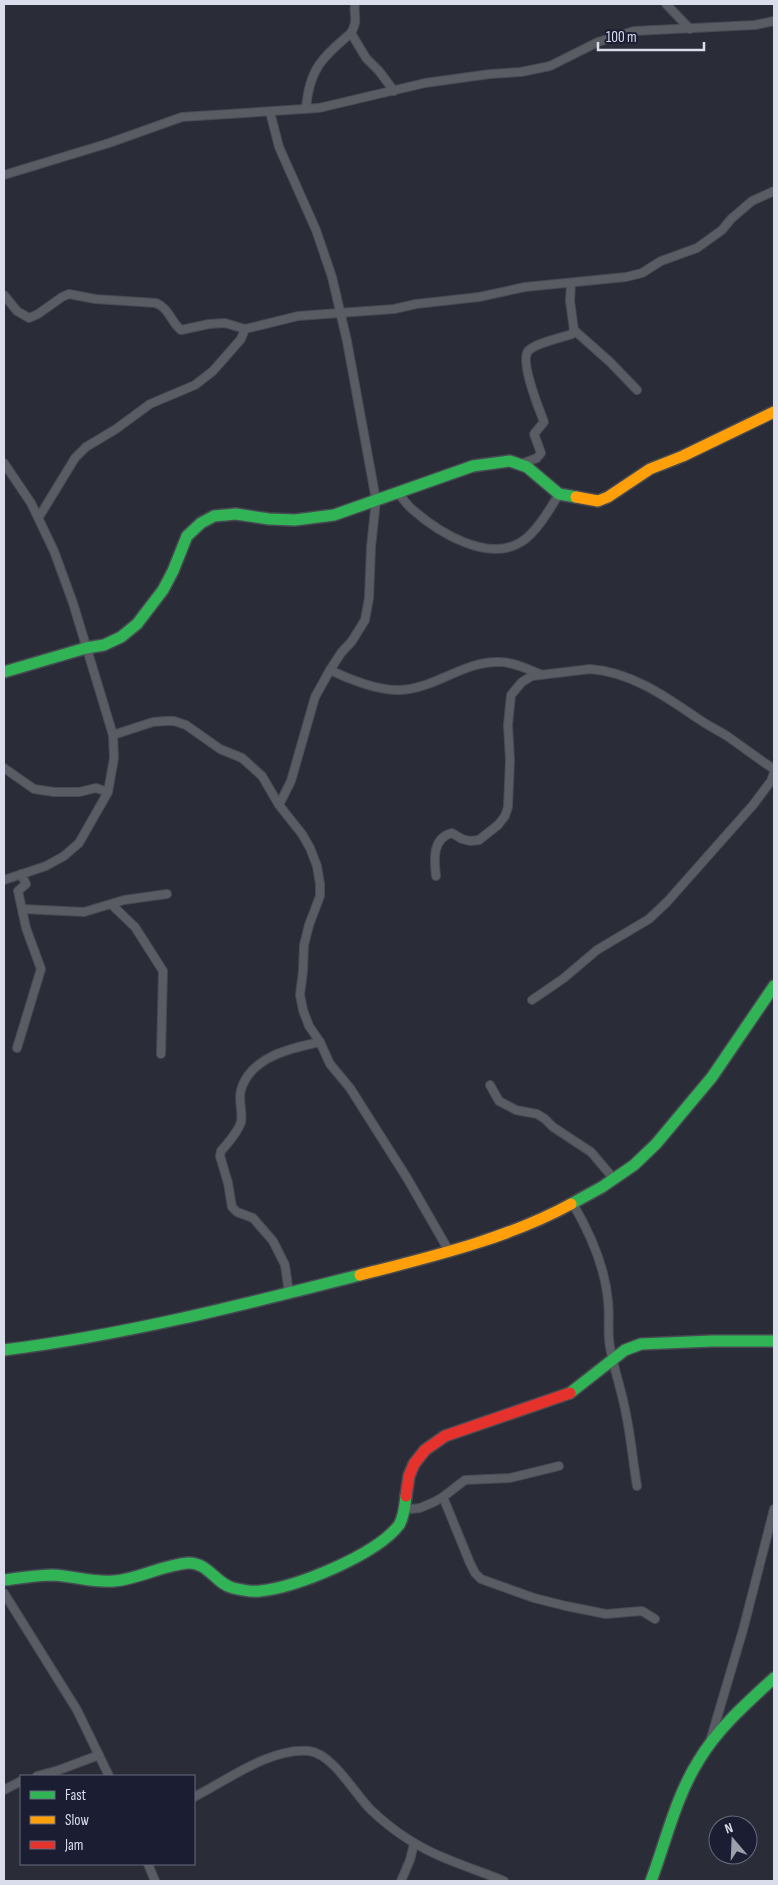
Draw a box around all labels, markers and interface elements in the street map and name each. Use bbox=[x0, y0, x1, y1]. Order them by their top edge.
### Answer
scale bar bbox=[598, 20, 704, 52]
text: 100 m bbox=[606, 28, 637, 47]
legend bbox=[20, 1775, 195, 1865]
text: Fast bbox=[65, 1786, 87, 1805]
text: Slow bbox=[65, 1811, 89, 1830]
north arrow bbox=[708, 1815, 758, 1865]
text: N bbox=[723, 1819, 735, 1837]
text: Jam bbox=[64, 1836, 83, 1855]

